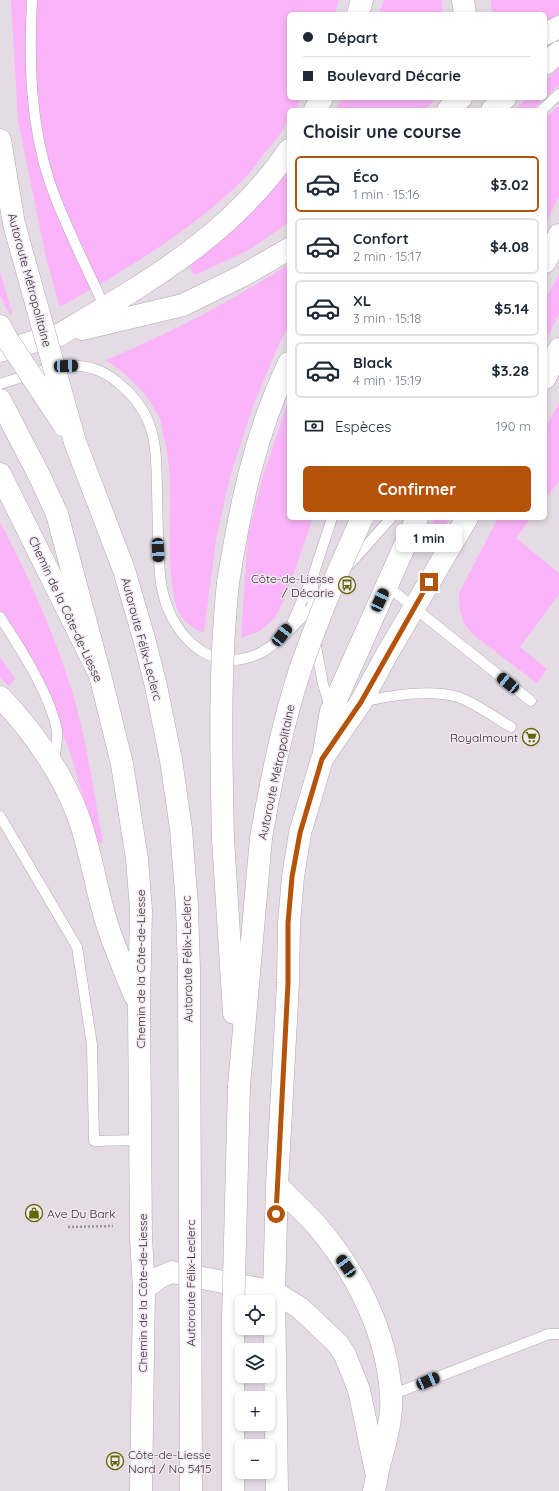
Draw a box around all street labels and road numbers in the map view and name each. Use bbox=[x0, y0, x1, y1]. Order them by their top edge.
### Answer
street label: Autoroute Métropolitaine bbox=[5, 211, 55, 349]
street label: Chemin de la Côte-de-Liesse bbox=[26, 534, 106, 684]
street label: Autoroute Félix-Leclerc bbox=[118, 576, 166, 702]
street label: Autoroute Métropolitaine bbox=[254, 703, 298, 841]
street label: Chemin de la Côte-de-Liesse bbox=[133, 889, 148, 1048]
street label: Autoroute Félix-Leclerc bbox=[178, 895, 196, 1023]
street label: Chemin de la Côte-de-Liesse bbox=[135, 1213, 150, 1372]
street label: Autoroute Félix-Leclerc bbox=[183, 1220, 198, 1346]

